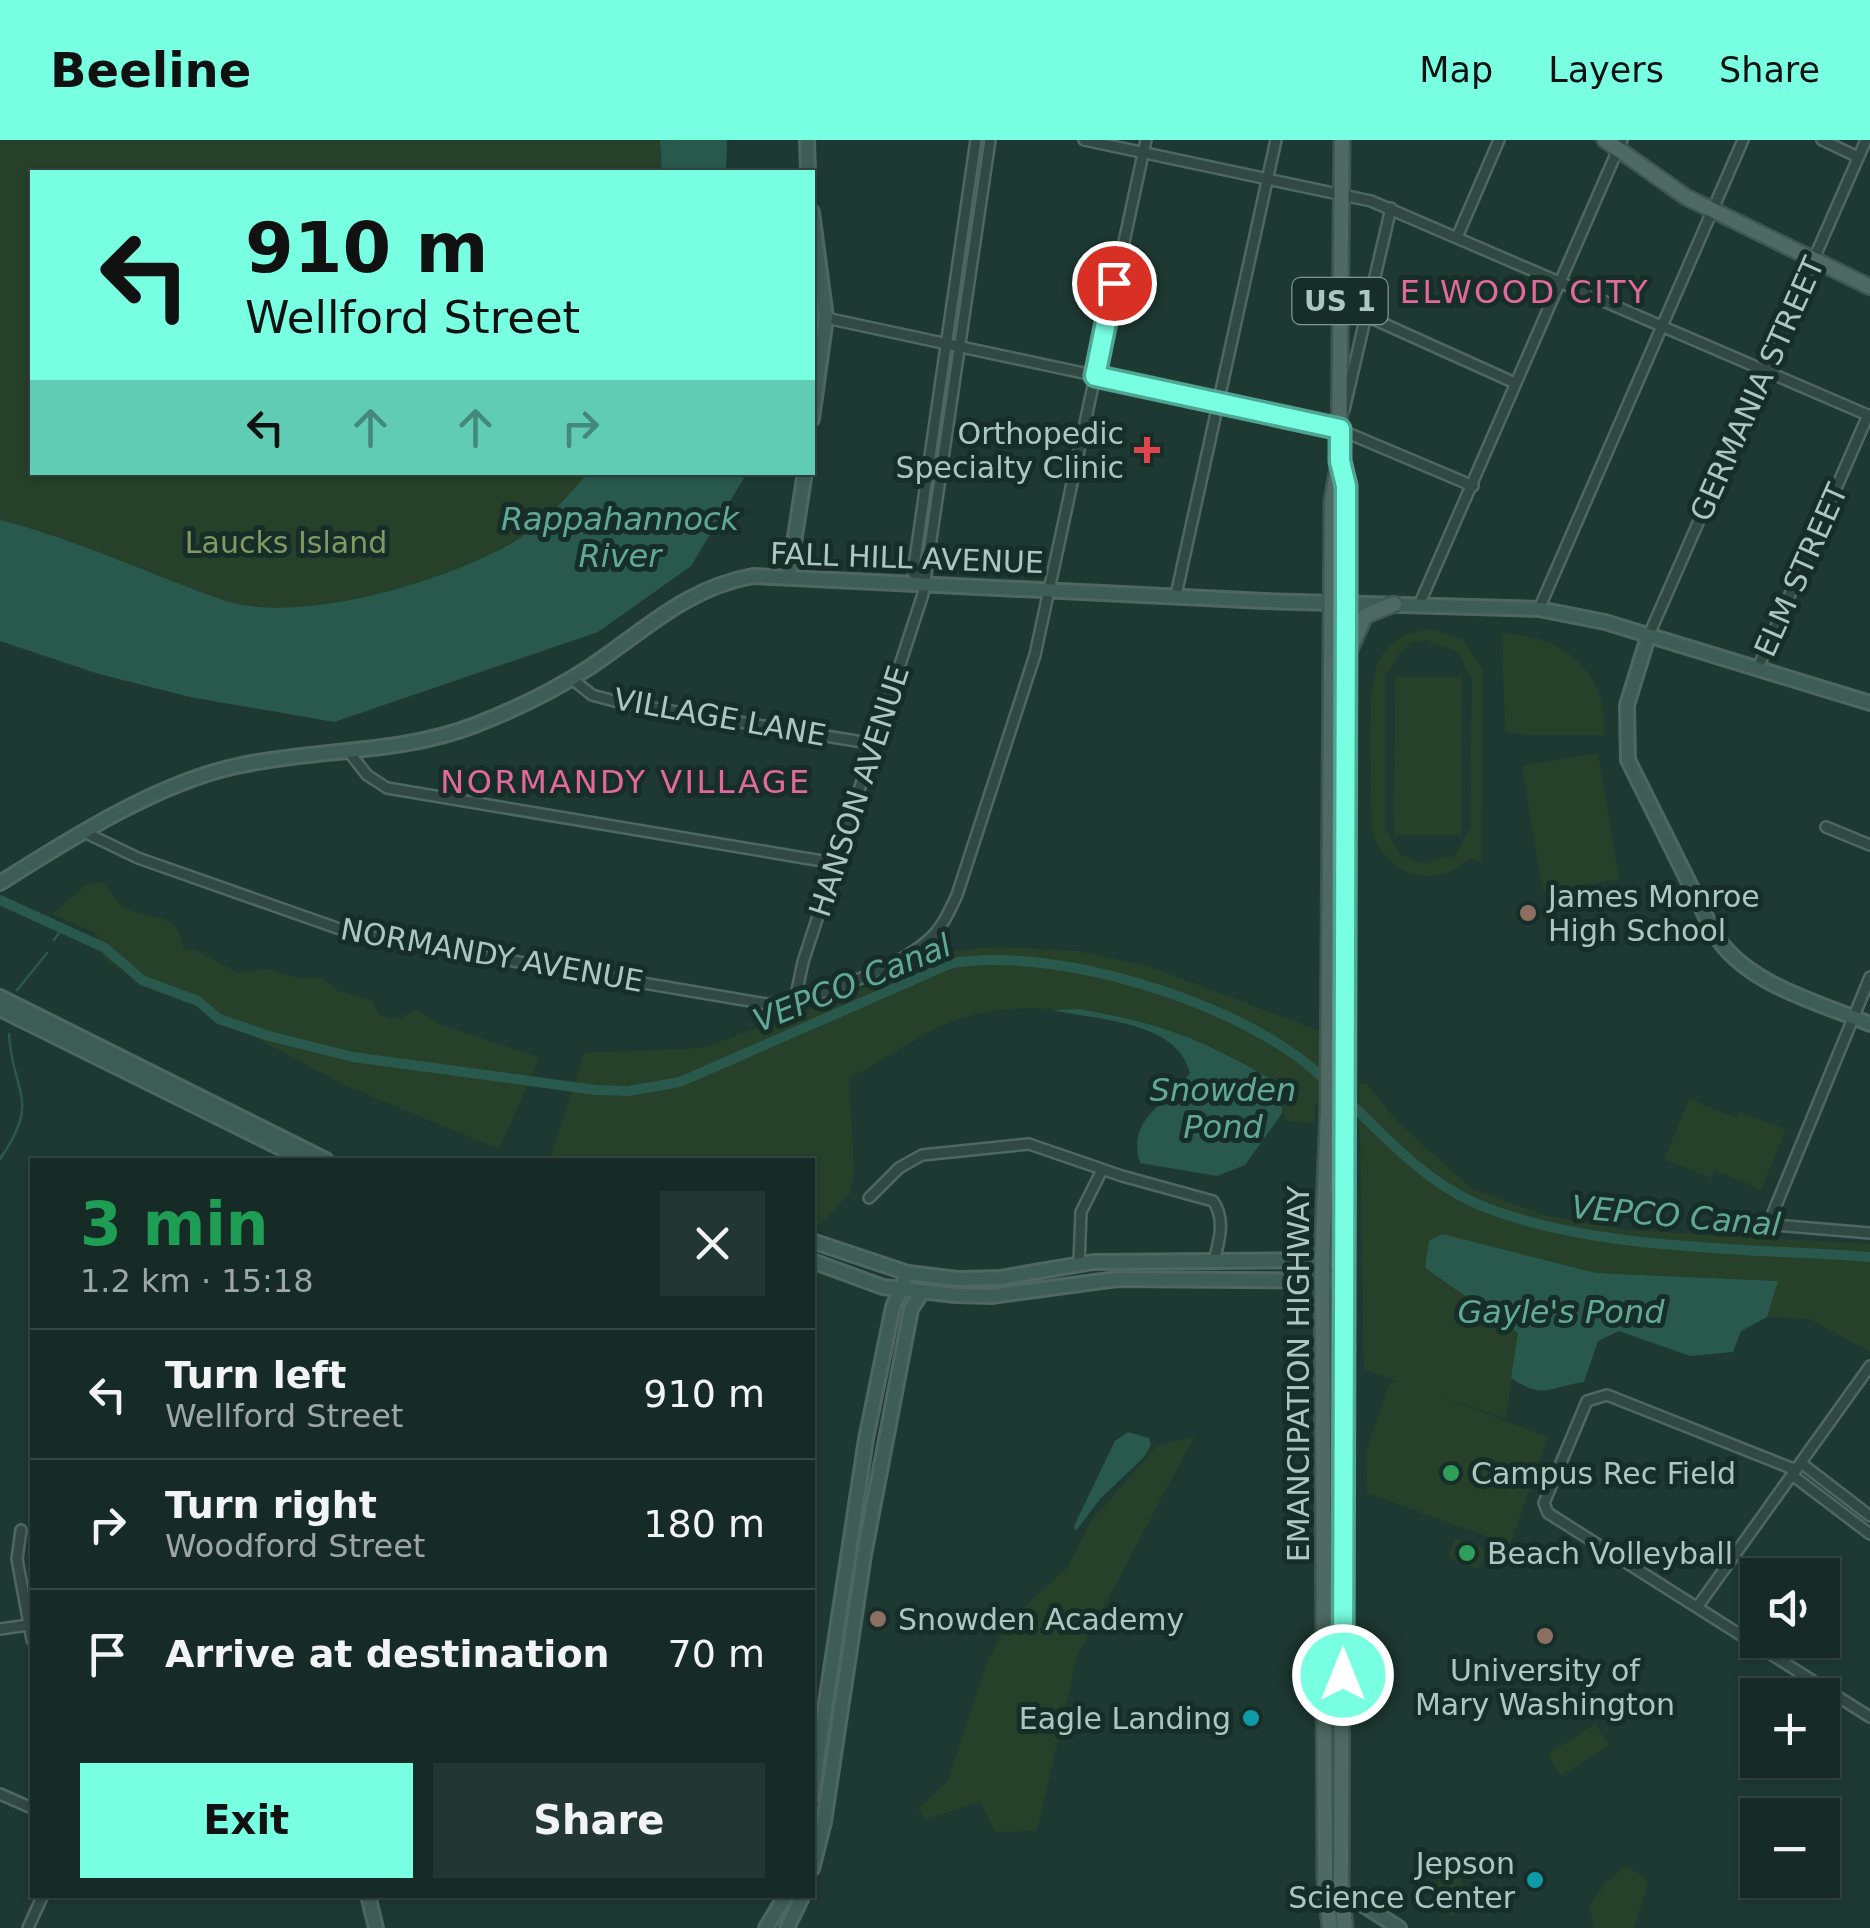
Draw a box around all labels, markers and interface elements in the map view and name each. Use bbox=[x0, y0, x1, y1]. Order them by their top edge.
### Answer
text: Beeline bbox=[50, 42, 251, 98]
text: Map bbox=[1419, 50, 1493, 90]
text: Layers bbox=[1548, 50, 1664, 90]
text: Share bbox=[1719, 50, 1820, 90]
text: 910 m bbox=[245, 207, 488, 289]
icon: left bbox=[80, 210, 210, 340]
pin bbox=[1072, 241, 1157, 326]
street label: GERMANIA STREET bbox=[1683, 251, 1831, 526]
icon: arrive bbox=[1087, 256, 1142, 311]
district label: ELWOOD CITY bbox=[1400, 273, 1650, 311]
road number: US 1 bbox=[1292, 278, 1388, 324]
text: Wellford Street bbox=[245, 291, 580, 344]
icon: left bbox=[238, 400, 293, 455]
icon: ahead bbox=[343, 400, 398, 455]
icon: ahead bbox=[448, 400, 503, 455]
icon: right bbox=[553, 400, 608, 455]
place label: Orthopedic Specialty Clinic bbox=[895, 416, 1124, 485]
marker: Orthopedic Specialty Clinic bbox=[1134, 437, 1160, 463]
street label: ELM STREET bbox=[1747, 478, 1855, 662]
water label: Rappahannock River bbox=[501, 500, 741, 575]
park label: Laucks Island bbox=[185, 525, 387, 560]
street label: FALL HILL AVENUE bbox=[770, 536, 1044, 580]
street label: HANSON AVENUE bbox=[802, 661, 916, 921]
street label: VILLAGE LANE bbox=[611, 681, 829, 753]
district label: NORMANDY VILLAGE bbox=[440, 763, 812, 801]
place label: James Monroe High School bbox=[1546, 879, 1760, 948]
marker: James Monroe High School bbox=[1517, 902, 1539, 924]
street label: NORMANDY AVENUE bbox=[338, 911, 646, 999]
water label: VEPCO Canal bbox=[748, 926, 957, 1040]
water label: Snowden Pond bbox=[1150, 1071, 1296, 1146]
street label: EMANCIPATION HIGHWAY bbox=[1281, 1185, 1316, 1562]
water label: VEPCO Canal bbox=[1570, 1188, 1782, 1244]
text: 3 min bbox=[80, 1189, 268, 1259]
button: close bbox=[660, 1191, 765, 1296]
text: 1.2 km · 15:18 bbox=[80, 1262, 314, 1300]
water label: Gayle's Pond bbox=[1457, 1293, 1665, 1331]
text: Turn left bbox=[165, 1353, 346, 1397]
icon: left bbox=[80, 1367, 135, 1422]
text: 910 m bbox=[643, 1372, 765, 1416]
text: Wellford Street bbox=[165, 1397, 403, 1435]
place label: Campus Rec Field bbox=[1471, 1456, 1736, 1491]
marker: Campus Rec Field bbox=[1440, 1462, 1462, 1484]
text: Turn right bbox=[165, 1483, 377, 1527]
icon: right bbox=[80, 1497, 135, 1552]
text: 180 m bbox=[643, 1502, 765, 1546]
text: Woodford Street bbox=[165, 1527, 425, 1565]
place label: Beach Volleyball bbox=[1487, 1536, 1733, 1571]
marker: Beach Volleyball bbox=[1456, 1542, 1478, 1564]
map controls bbox=[1740, 1558, 1840, 1898]
button: sound bbox=[1740, 1558, 1840, 1658]
place label: Snowden Academy bbox=[898, 1602, 1184, 1637]
marker: Snowden Academy bbox=[867, 1608, 889, 1630]
position arrow bbox=[1291, 1623, 1395, 1727]
marker: University of Mary Washington bbox=[1534, 1625, 1556, 1647]
icon: arrive bbox=[80, 1627, 135, 1682]
text: Arrive at destination bbox=[165, 1632, 610, 1676]
text: 70 m bbox=[668, 1632, 765, 1676]
place label: University of Mary Washington bbox=[1415, 1653, 1675, 1722]
button: + bbox=[1740, 1678, 1840, 1778]
place label: Eagle Landing bbox=[1019, 1701, 1231, 1736]
marker: Eagle Landing bbox=[1240, 1707, 1262, 1729]
button: Exit bbox=[80, 1763, 413, 1878]
button: Share bbox=[433, 1763, 765, 1878]
button: − bbox=[1740, 1798, 1840, 1898]
place label: Jepson Science Center bbox=[1288, 1846, 1516, 1915]
marker: Jepson Science Center bbox=[1524, 1869, 1546, 1891]

